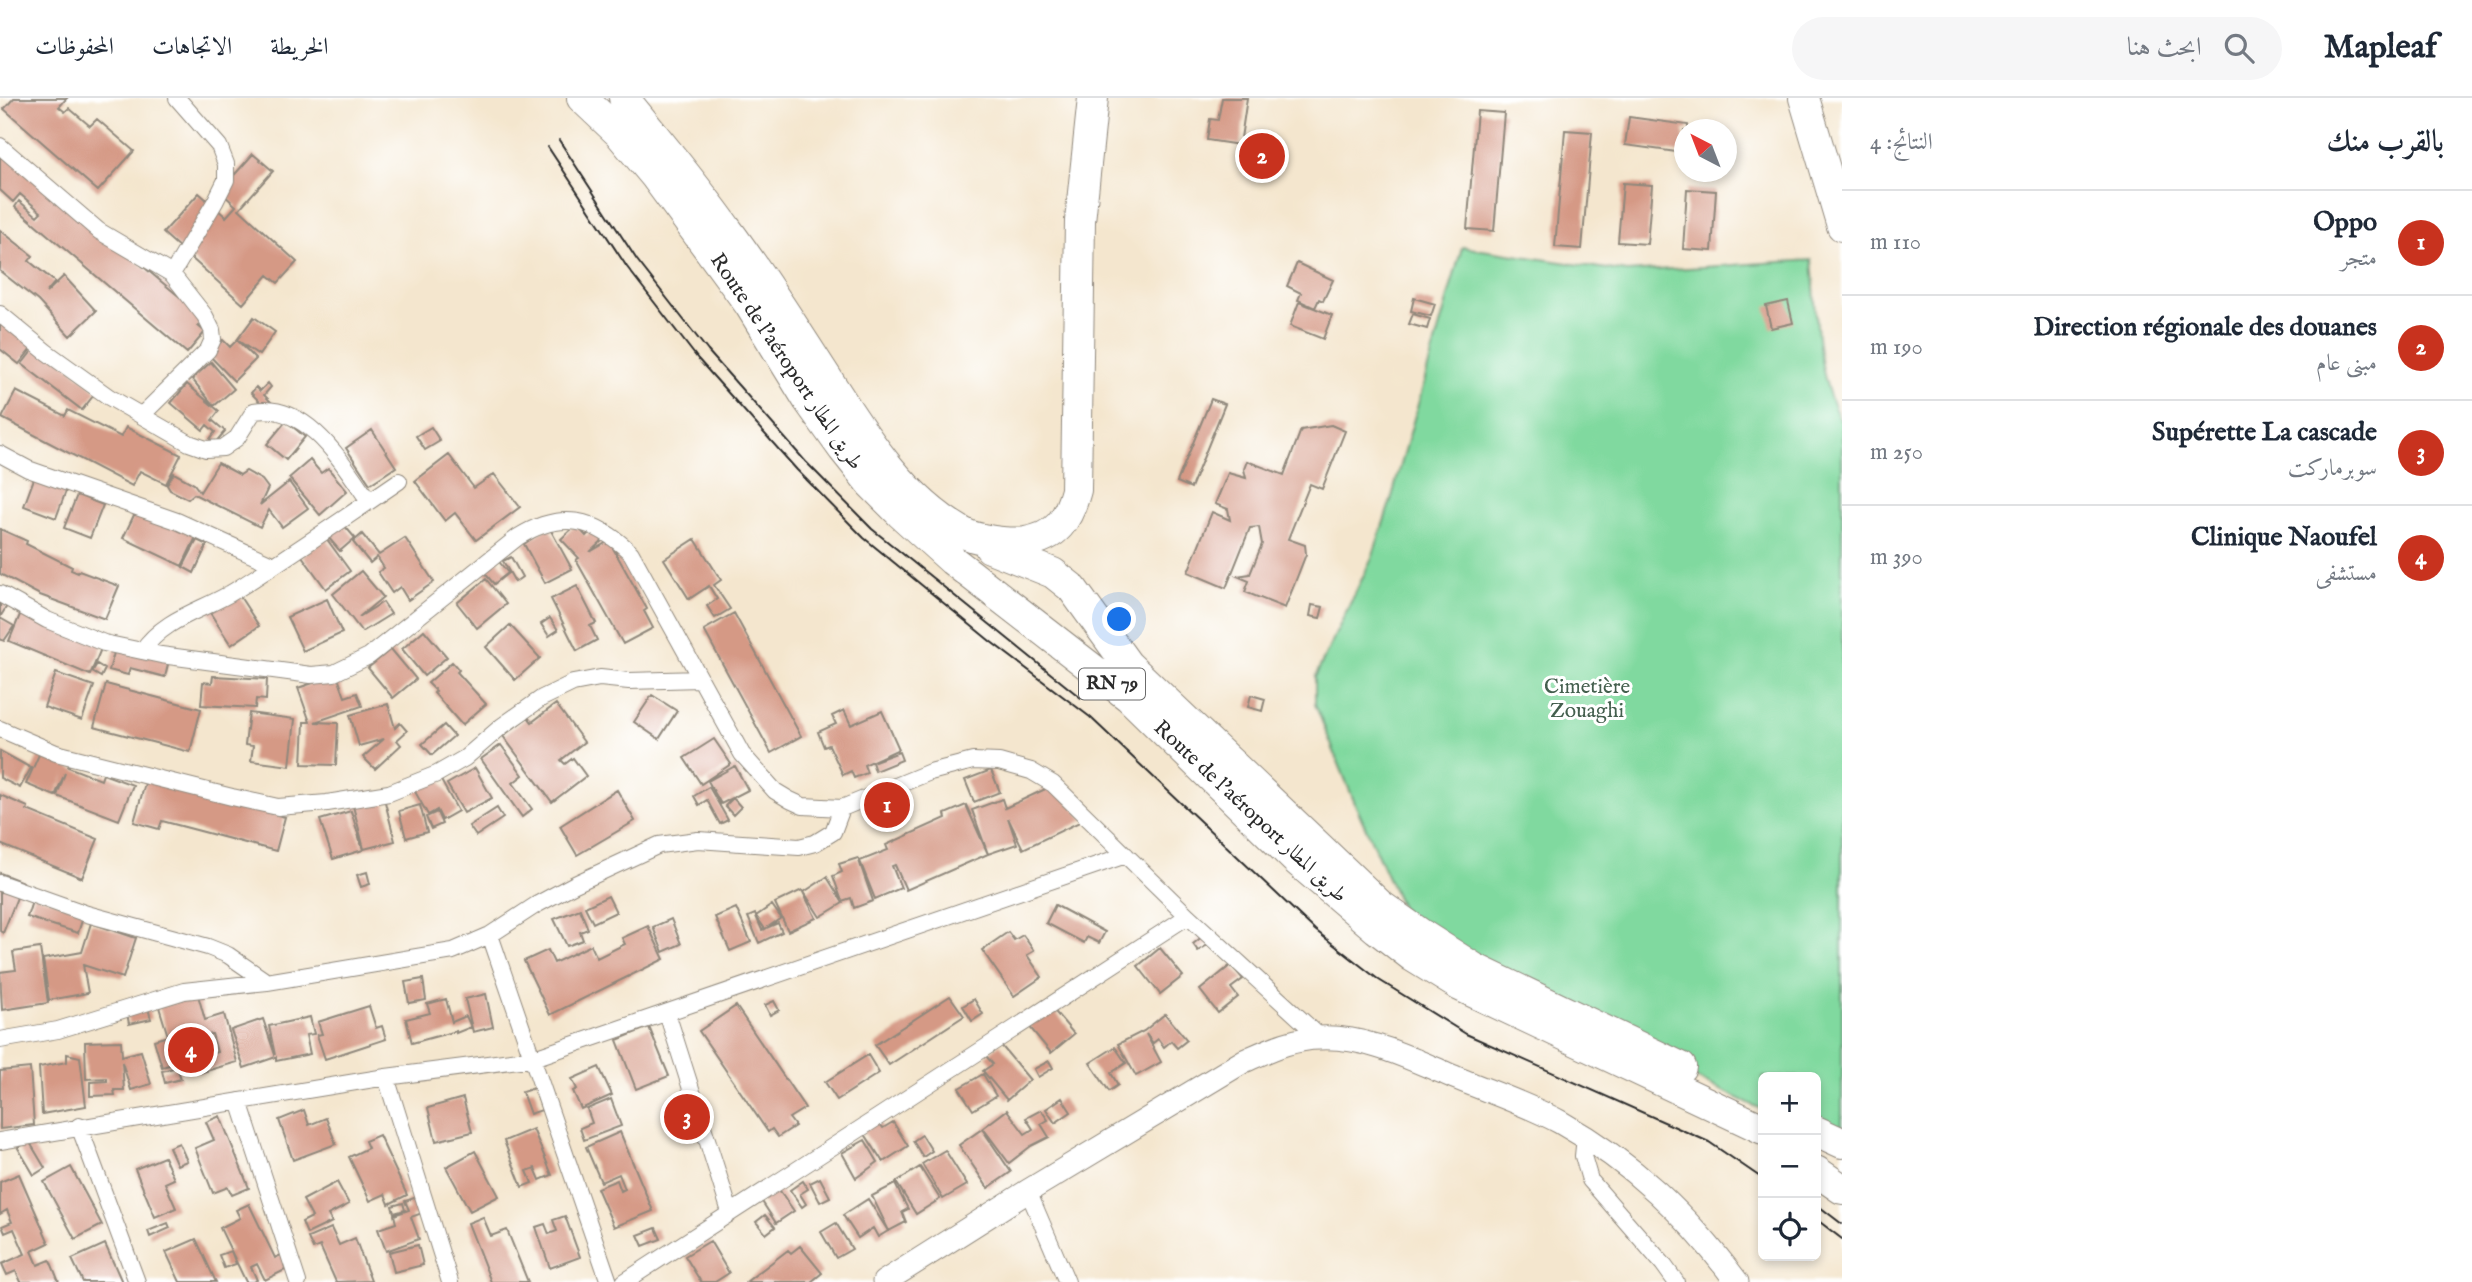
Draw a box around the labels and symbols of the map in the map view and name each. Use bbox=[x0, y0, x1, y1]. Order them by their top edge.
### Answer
north arrow bbox=[1674, 119, 1737, 182]
pin: 2 bbox=[1239, 130, 1285, 182]
street label: Route de l'aéroport طريق المطار bbox=[703, 248, 869, 476]
your location bbox=[1102, 602, 1136, 636]
road number: RN 79 bbox=[1079, 668, 1145, 699]
park label: Cimetière Zouaghi bbox=[1544, 674, 1630, 725]
street label: Route de l'aéroport طريق المطار bbox=[1147, 715, 1353, 909]
pin: 1 bbox=[864, 779, 910, 831]
pin: 4 bbox=[168, 1024, 214, 1076]
pin: 3 bbox=[664, 1091, 710, 1143]

